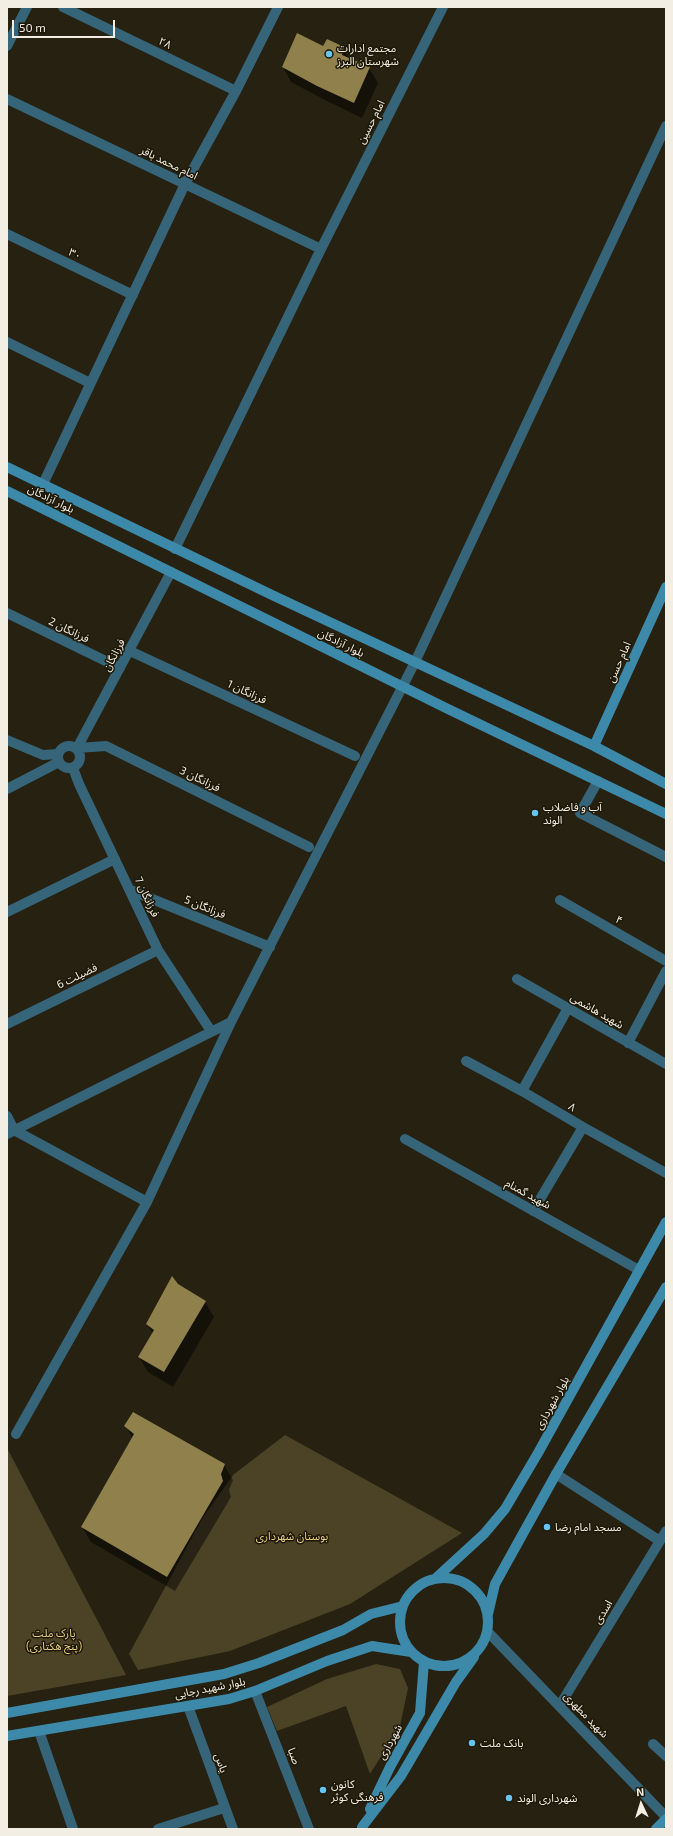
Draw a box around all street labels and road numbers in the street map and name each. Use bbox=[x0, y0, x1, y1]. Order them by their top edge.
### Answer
street label: ۲۸ bbox=[156, 34, 174, 52]
street label: امام حسین bbox=[354, 98, 388, 146]
street label: امام محمد باقر bbox=[138, 143, 200, 183]
street label: ۳۰ bbox=[66, 245, 84, 263]
street label: بلوار آزادگان bbox=[26, 482, 76, 516]
street label: فرزانگان 2 bbox=[47, 615, 91, 645]
street label: بلوار آزادگان bbox=[316, 626, 366, 660]
street label: فرزانگان bbox=[100, 636, 128, 674]
street label: امام حسن bbox=[604, 640, 634, 684]
street label: فرزانگان 1 bbox=[225, 677, 269, 707]
street label: فرزانگان 3 bbox=[178, 764, 222, 794]
street label: فرزانگان 7 bbox=[132, 875, 162, 919]
street label: فرزانگان 5 bbox=[182, 893, 228, 921]
street label: ۴ bbox=[613, 913, 625, 927]
street label: فضیلت 6 bbox=[55, 961, 99, 991]
street label: شهید هاشمی bbox=[568, 990, 626, 1032]
street label: ۸ bbox=[566, 1100, 578, 1114]
street label: شهید گمنام bbox=[503, 1176, 553, 1212]
street label: بلوار شهرداری bbox=[532, 1374, 572, 1432]
street label: اسدی bbox=[591, 1598, 615, 1626]
street label: بلوار شهید رجایی bbox=[173, 1675, 247, 1701]
street label: شهید مطهری bbox=[561, 1689, 611, 1741]
street label: شهرداری bbox=[375, 1722, 405, 1762]
street label: صبا bbox=[285, 1746, 303, 1766]
street label: یاس bbox=[211, 1751, 231, 1775]

